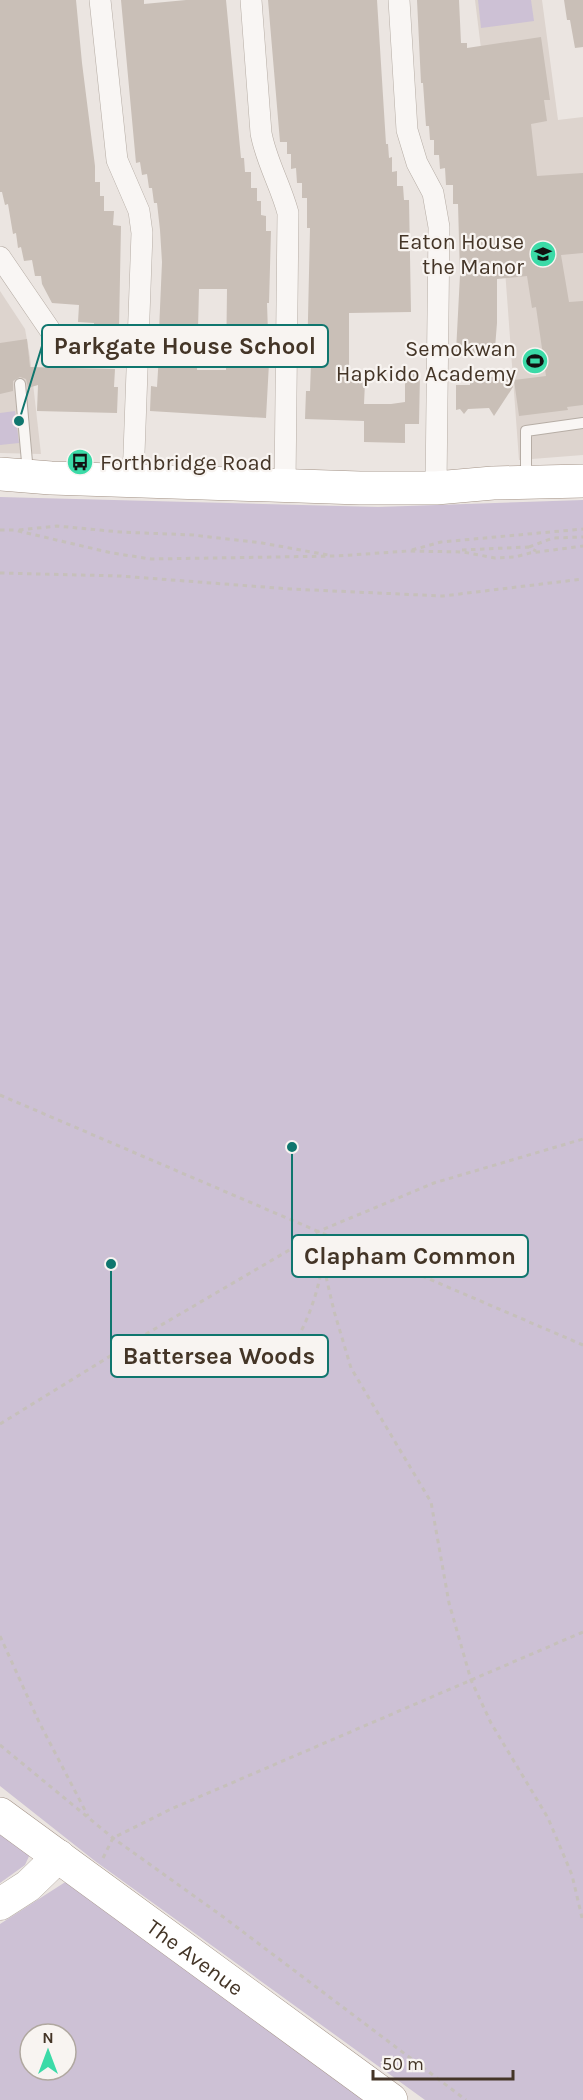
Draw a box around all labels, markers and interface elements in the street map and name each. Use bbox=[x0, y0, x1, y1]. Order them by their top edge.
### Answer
place label: Eaton House the Manor bbox=[398, 229, 524, 280]
school or university icon: Eaton House the Manor bbox=[528, 239, 558, 269]
callout: Parkgate House School bbox=[42, 325, 328, 367]
text: Parkgate House School bbox=[54, 332, 316, 360]
place label: Semokwan Hapkido Academy bbox=[336, 336, 516, 387]
sports icon: Semokwan Hapkido Academy bbox=[520, 346, 550, 376]
bus stop icon: Forthbridge Road bbox=[65, 447, 95, 477]
place label: Forthbridge Road bbox=[100, 450, 273, 476]
callout: Clapham Common bbox=[292, 1235, 528, 1277]
text: Clapham Common bbox=[304, 1242, 516, 1270]
callout: Battersea Woods bbox=[111, 1335, 328, 1377]
text: Battersea Woods bbox=[123, 1342, 315, 1370]
street label: The Avenue bbox=[141, 1914, 248, 2002]
north arrow bbox=[18, 2022, 78, 2082]
text: N bbox=[42, 2028, 54, 2047]
scale bar bbox=[373, 2043, 512, 2081]
text: 50 m bbox=[382, 2053, 424, 2075]

